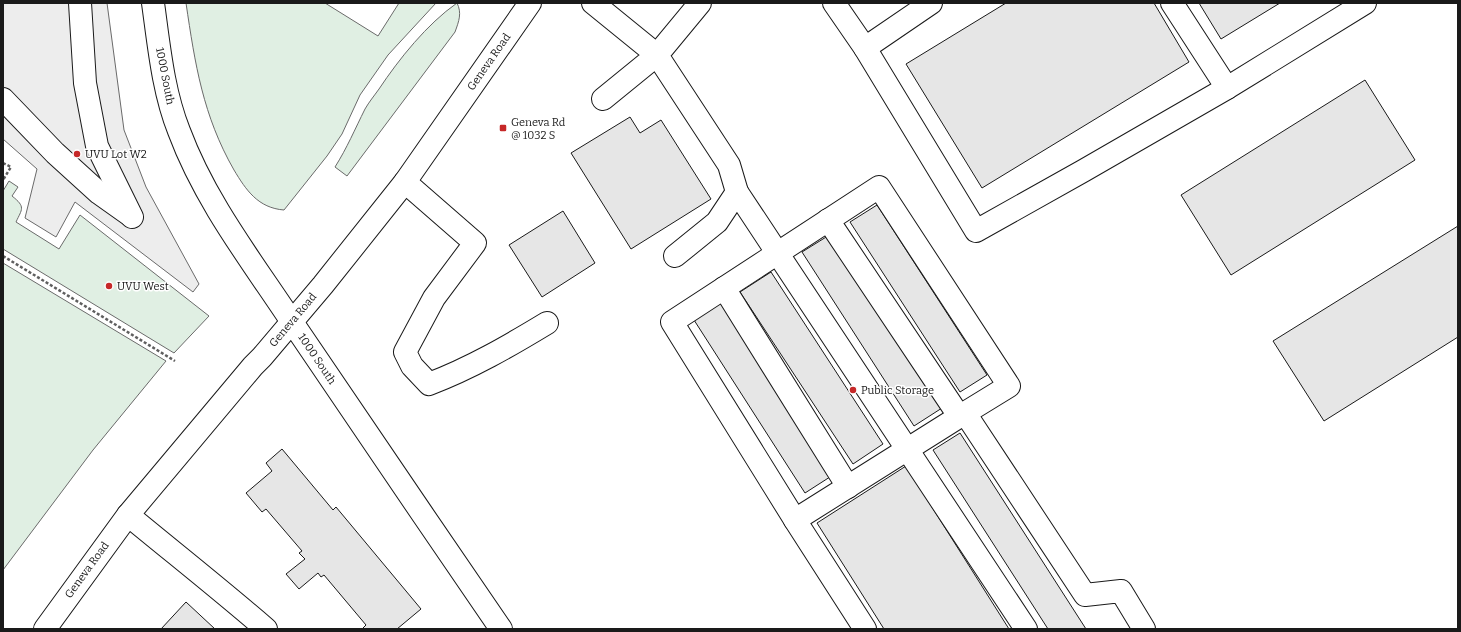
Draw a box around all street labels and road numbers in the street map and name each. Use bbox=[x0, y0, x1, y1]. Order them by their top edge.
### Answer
street label: Geneva Road bbox=[465, 31, 514, 93]
street label: 1000 South bbox=[153, 46, 177, 106]
street label: Geneva Road bbox=[267, 290, 320, 350]
street label: 1000 South bbox=[295, 331, 339, 387]
street label: Geneva Road bbox=[62, 539, 112, 601]

